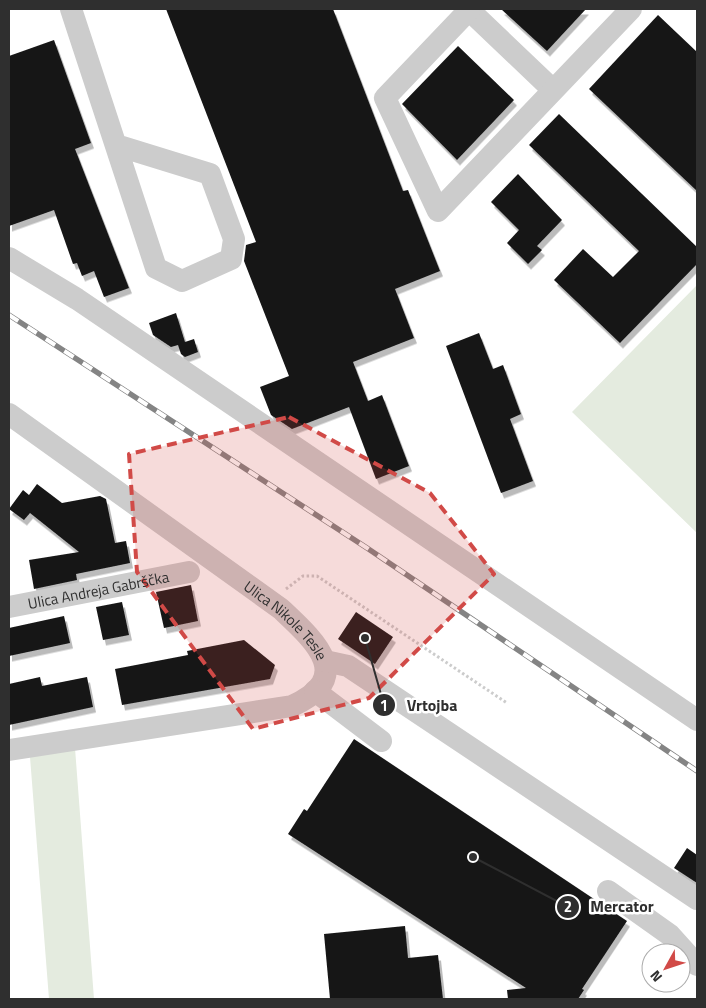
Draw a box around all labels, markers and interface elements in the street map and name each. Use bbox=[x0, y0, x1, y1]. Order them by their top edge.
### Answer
street label: Ulica Andreja Gabrščka bbox=[26, 565, 171, 615]
street label: Ulica Nikole Tesle bbox=[239, 575, 334, 664]
callout: Vrtojba bbox=[371, 690, 467, 721]
text: Vrtojba bbox=[407, 693, 457, 717]
text: 1 bbox=[380, 694, 388, 717]
callout: Mercator bbox=[555, 891, 664, 922]
text: Mercator bbox=[590, 894, 654, 918]
text: 2 bbox=[564, 895, 572, 918]
north arrow bbox=[641, 943, 691, 993]
text: N bbox=[644, 966, 667, 987]

